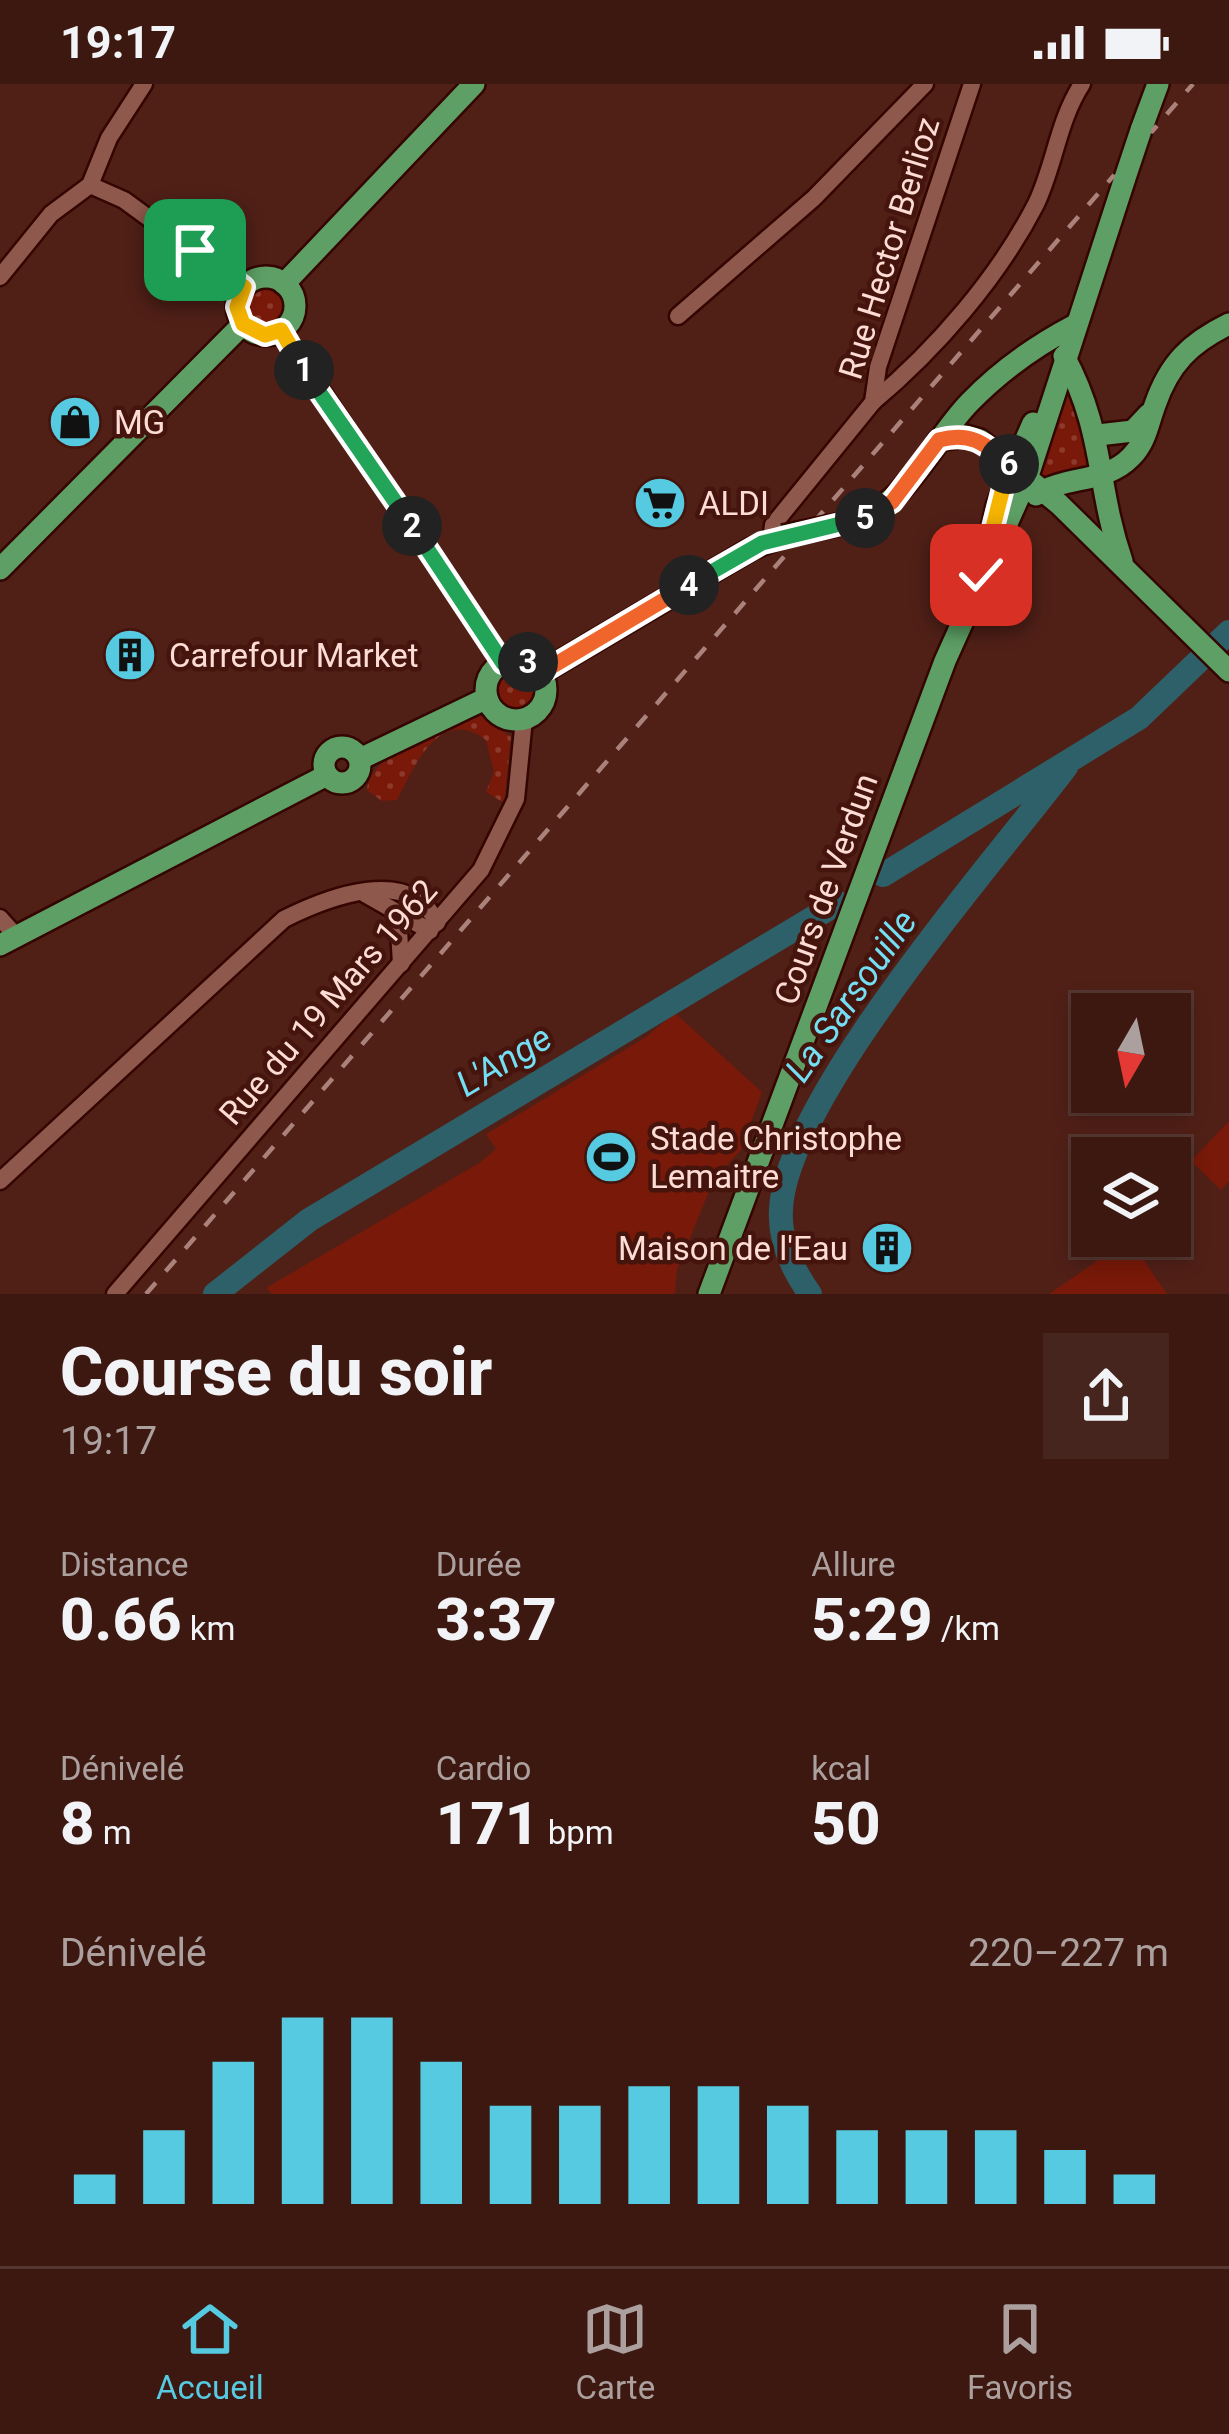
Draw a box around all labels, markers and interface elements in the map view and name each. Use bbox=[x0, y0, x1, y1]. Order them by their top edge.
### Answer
text: 19:17 bbox=[60, 16, 176, 69]
street label: Rue Hector Berlioz bbox=[831, 113, 947, 383]
pin bbox=[144, 199, 246, 301]
icon: arrive bbox=[162, 217, 228, 283]
pin: 1 bbox=[274, 340, 334, 400]
text: 1 bbox=[295, 350, 313, 389]
shop icon: MG bbox=[47, 394, 103, 450]
place label: MG bbox=[114, 403, 165, 442]
pin: 6 bbox=[979, 434, 1039, 494]
text: 6 bbox=[1000, 444, 1018, 483]
supermarket icon: ALDI bbox=[632, 475, 688, 531]
place label: ALDI bbox=[699, 484, 769, 523]
pin: 5 bbox=[835, 488, 895, 548]
pin: 2 bbox=[382, 496, 442, 556]
text: 5 bbox=[856, 498, 874, 537]
text: 2 bbox=[403, 506, 421, 545]
pin bbox=[930, 524, 1032, 626]
icon: check bbox=[948, 542, 1014, 608]
pin: 4 bbox=[659, 555, 719, 615]
text: 4 bbox=[680, 565, 698, 604]
building icon: Carrefour Market bbox=[102, 627, 158, 683]
pin: 3 bbox=[498, 632, 558, 692]
place label: Carrefour Market bbox=[169, 636, 418, 675]
text: 3 bbox=[519, 642, 537, 681]
street label: Cours de Verdun bbox=[766, 768, 886, 1010]
street label: Rue du 19 Mars 1962 bbox=[211, 872, 445, 1132]
water label: La Sarsouille bbox=[777, 902, 925, 1090]
north arrow bbox=[1071, 993, 1191, 1113]
map controls bbox=[1071, 993, 1191, 1257]
water label: L'Ange bbox=[449, 1016, 559, 1106]
place label: Stade Christophe Lemaitre bbox=[650, 1119, 902, 1196]
sports icon: Stade Christophe Lemaitre bbox=[583, 1129, 639, 1185]
button: layers bbox=[1071, 1137, 1191, 1257]
building icon: Maison de l'Eau bbox=[859, 1220, 915, 1276]
place label: Maison de l'Eau bbox=[618, 1229, 848, 1268]
button: share bbox=[1043, 1333, 1169, 1459]
text: Course du soir bbox=[60, 1334, 492, 1411]
text: 19:17 bbox=[60, 1418, 157, 1464]
text: Distance bbox=[60, 1545, 188, 1584]
text: Durée bbox=[436, 1545, 521, 1584]
text: Allure bbox=[811, 1545, 895, 1584]
text: 0.66 bbox=[60, 1584, 182, 1655]
text: 3:37 bbox=[436, 1584, 557, 1655]
text: 5:29 bbox=[811, 1584, 933, 1655]
text: km bbox=[182, 1609, 235, 1648]
text: /km bbox=[933, 1609, 1000, 1648]
text: Dénivelé bbox=[60, 1749, 184, 1788]
text: Cardio bbox=[436, 1749, 531, 1788]
text: kcal bbox=[811, 1749, 871, 1788]
text: 8 bbox=[60, 1788, 95, 1859]
text: 171 bbox=[436, 1788, 539, 1859]
text: 50 bbox=[811, 1788, 881, 1859]
text: m bbox=[95, 1813, 132, 1852]
text: bpm bbox=[539, 1813, 614, 1852]
text: Dénivelé bbox=[60, 1930, 207, 1976]
text: 220–227 m bbox=[968, 1930, 1169, 1976]
tab: Accueil bbox=[156, 2296, 264, 2407]
tab: Carte bbox=[575, 2296, 655, 2407]
tab: Favoris bbox=[967, 2296, 1073, 2407]

